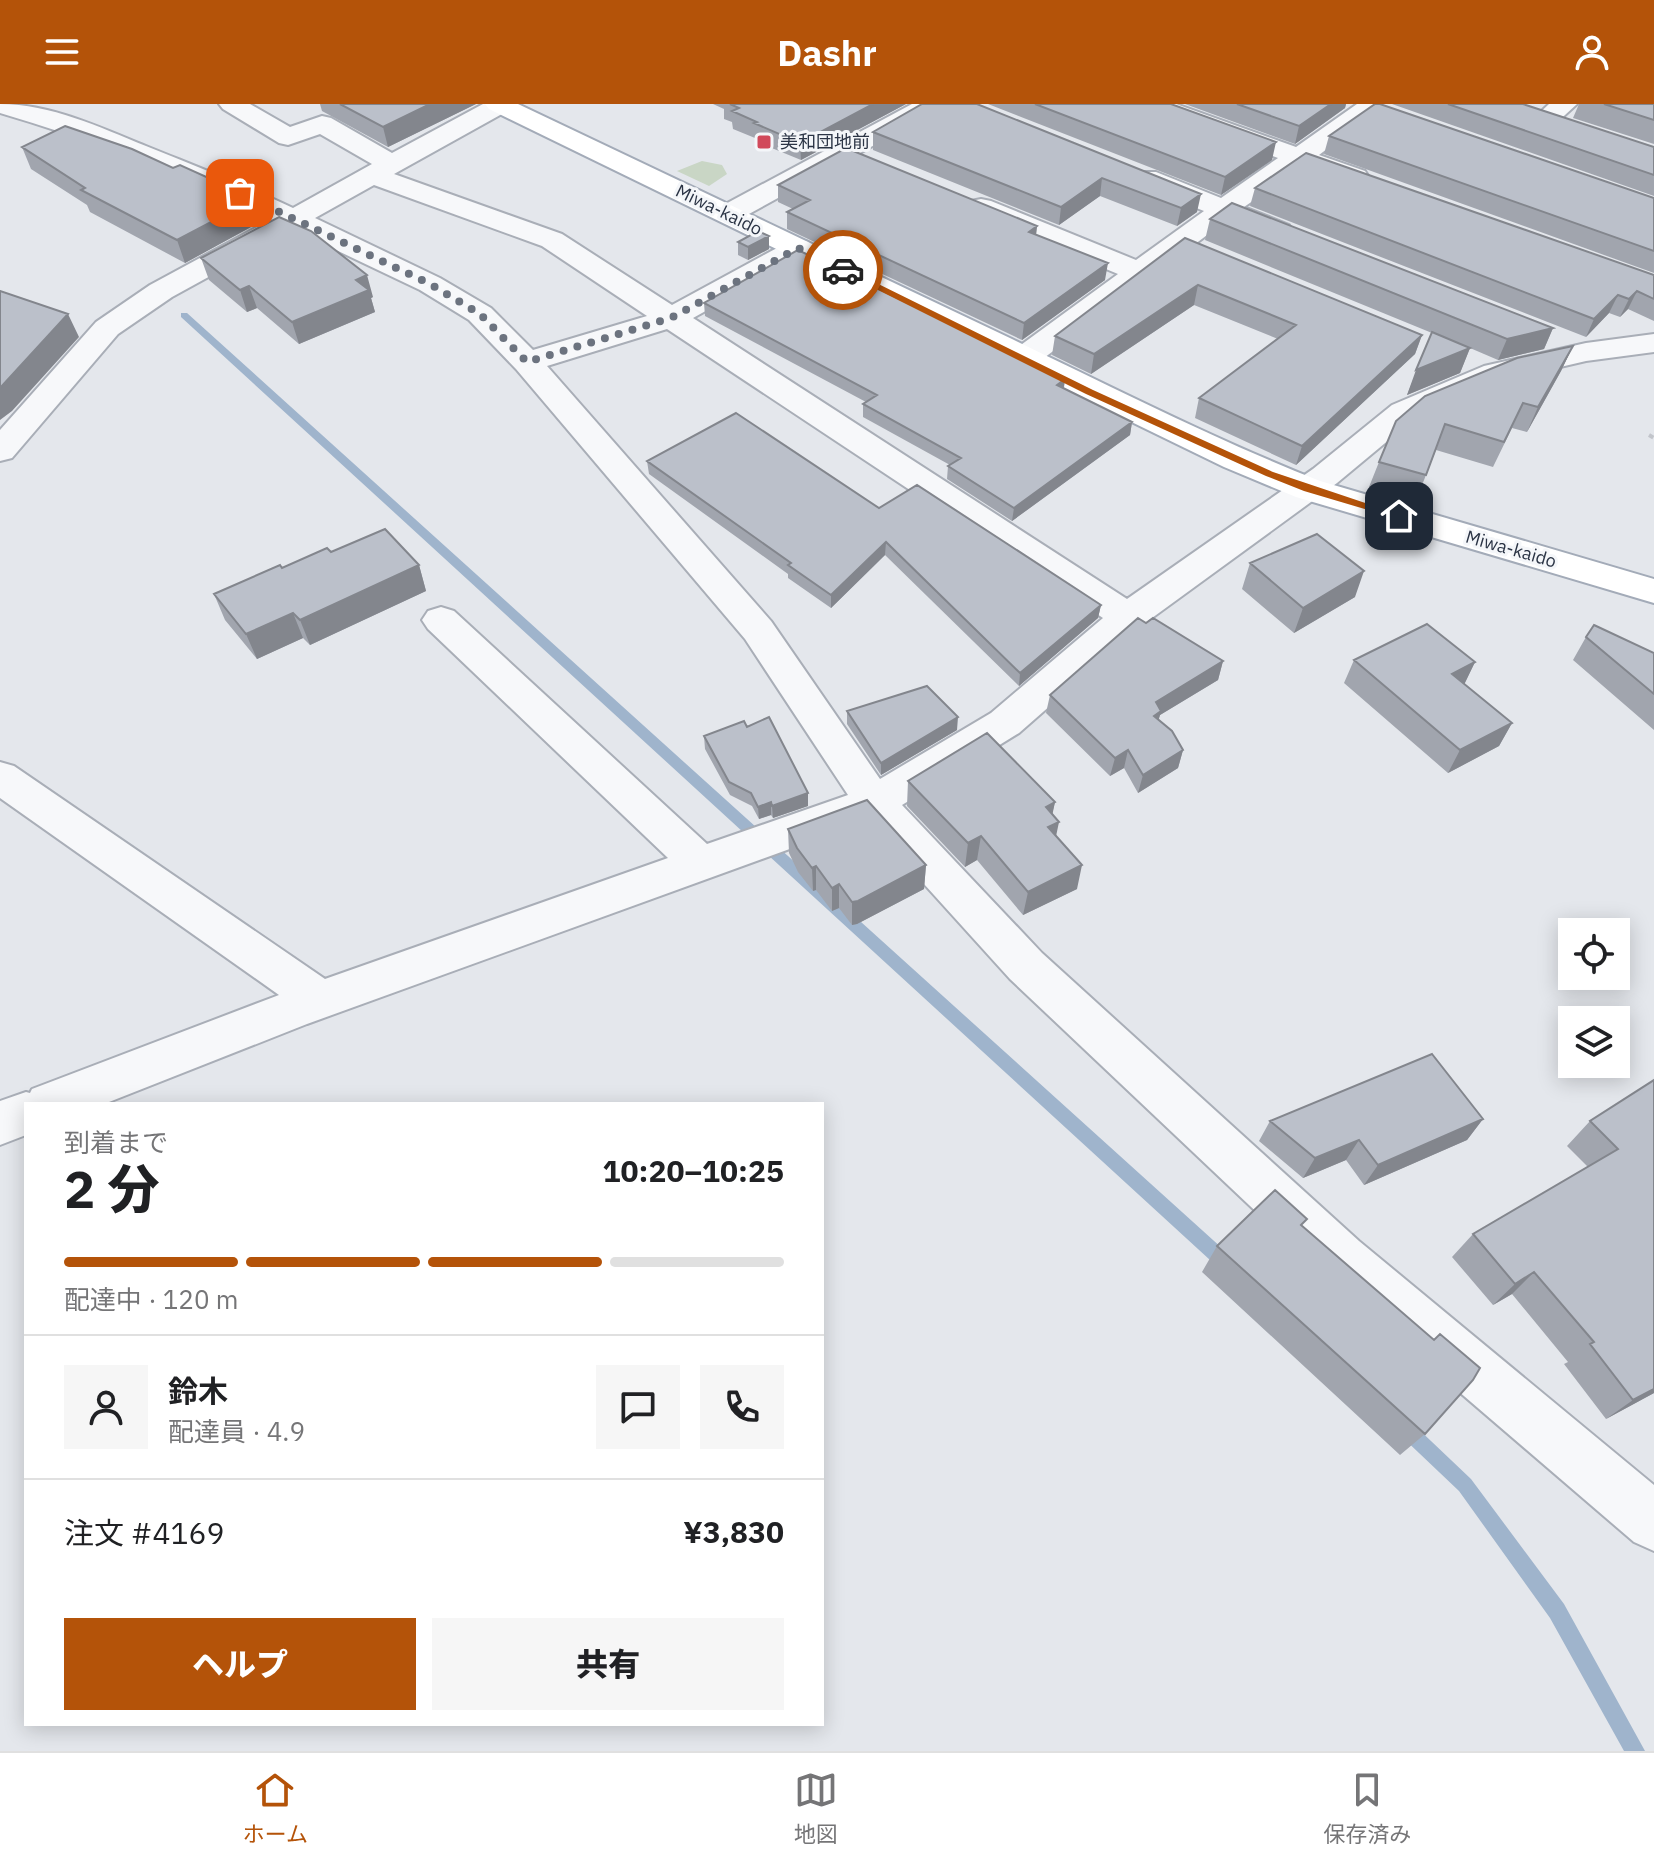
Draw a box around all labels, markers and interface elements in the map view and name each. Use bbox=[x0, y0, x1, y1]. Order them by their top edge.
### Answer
text: Dashr bbox=[777, 29, 877, 76]
icon: menu bbox=[40, 30, 84, 74]
icon: person bbox=[1570, 30, 1614, 74]
place label: 美和団地前 bbox=[780, 130, 870, 153]
marker: 美和団地前 bbox=[755, 133, 773, 151]
pin bbox=[206, 159, 274, 227]
icon: bag bbox=[218, 171, 262, 215]
street label: Miwa-kaido bbox=[672, 179, 766, 240]
courier bbox=[803, 230, 883, 310]
icon: car bbox=[821, 248, 865, 292]
pin bbox=[1365, 482, 1433, 550]
icon: home bbox=[1377, 494, 1421, 538]
street label: Miwa-kaido bbox=[1463, 525, 1559, 572]
map controls bbox=[1558, 918, 1630, 1078]
button: locate bbox=[1558, 918, 1630, 990]
button: layers bbox=[1558, 1006, 1630, 1078]
text: 到着まで bbox=[64, 1125, 168, 1159]
text: 10:20–10:25 bbox=[603, 1151, 784, 1190]
text: 2 分 bbox=[64, 1155, 159, 1222]
text: 配達中 · 120 m bbox=[64, 1282, 238, 1316]
button: person bbox=[64, 1365, 148, 1449]
button: chat bbox=[596, 1365, 680, 1449]
button: phone bbox=[700, 1365, 784, 1449]
text: 鈴木 bbox=[168, 1371, 228, 1410]
text: 配達員 · 4.9 bbox=[168, 1414, 305, 1448]
text: ¥3,830 bbox=[683, 1512, 784, 1551]
text: 注文 #4169 bbox=[64, 1513, 224, 1552]
button: ヘルプ bbox=[64, 1618, 416, 1710]
button: 共有 bbox=[432, 1618, 784, 1710]
tab: ホーム bbox=[243, 1768, 308, 1848]
tab: 地図 bbox=[794, 1768, 838, 1848]
tab: 保存済み bbox=[1323, 1768, 1411, 1848]

